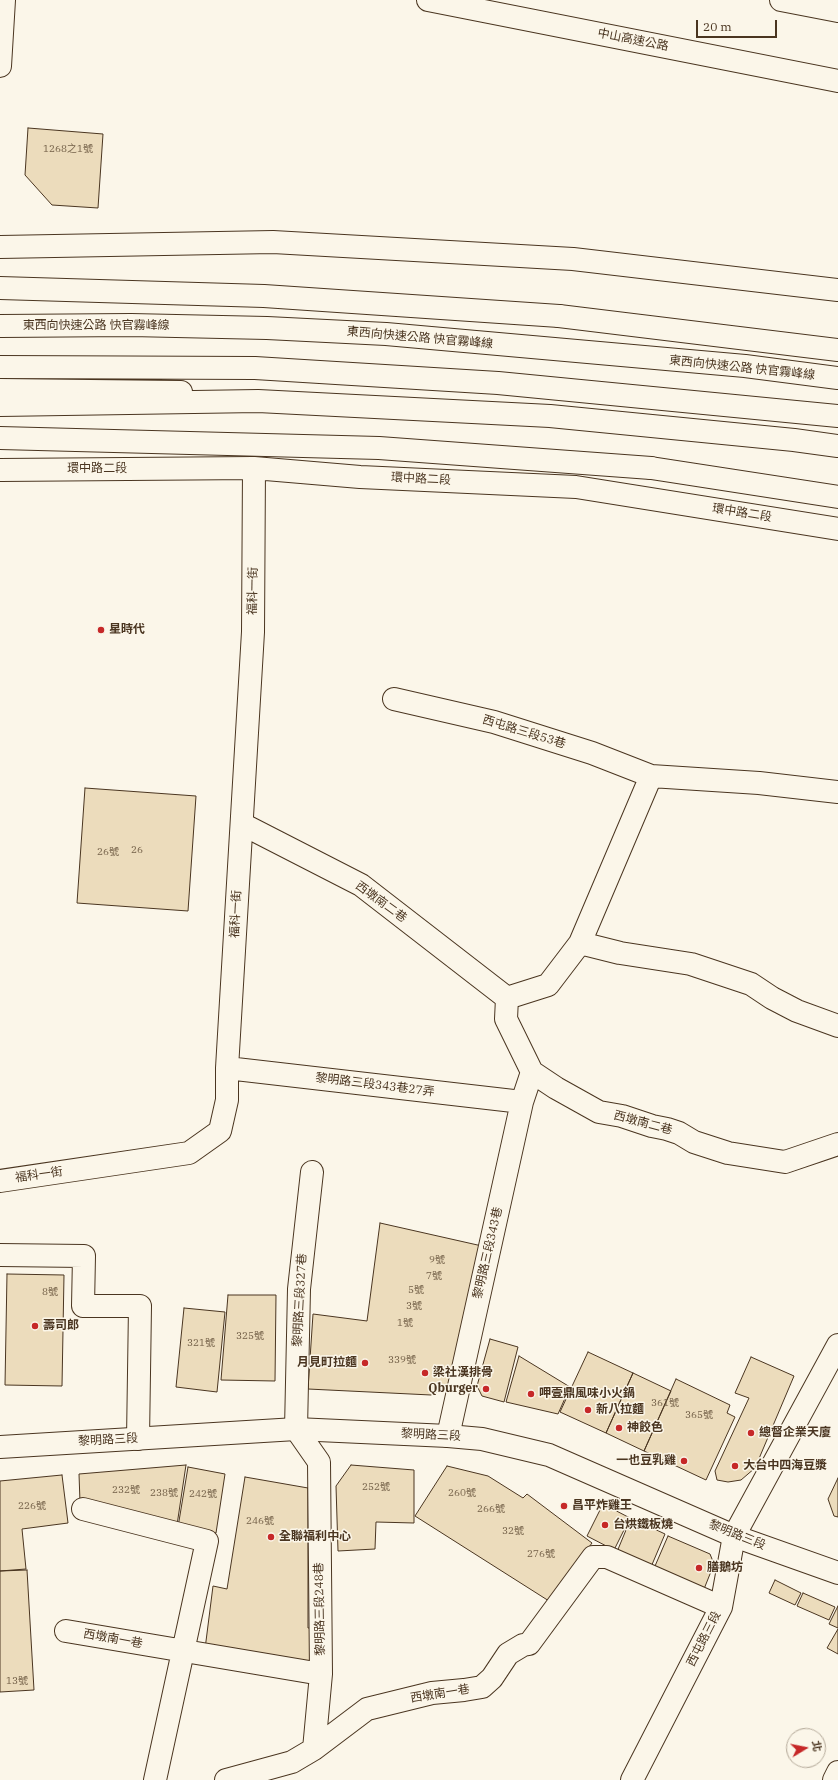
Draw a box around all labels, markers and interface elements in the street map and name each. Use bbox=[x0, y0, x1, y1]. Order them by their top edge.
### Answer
scale bar bbox=[698, 12, 779, 38]
text: 20 m bbox=[703, 19, 732, 34]
street label: 中山高速公路 bbox=[596, 26, 670, 54]
house number: 1268之1號 bbox=[43, 143, 93, 155]
street label: 東西向快速公路 快官霧峰線 bbox=[23, 319, 169, 333]
street label: 東西向快速公路 快官霧峰線 bbox=[346, 324, 494, 352]
street label: 東西向快速公路 快官霧峰線 bbox=[668, 353, 816, 383]
street label: 環中路二段 bbox=[67, 462, 127, 476]
street label: 環中路二段 bbox=[391, 470, 451, 488]
street label: 環中路二段 bbox=[711, 501, 773, 525]
street label: 福科一街 bbox=[245, 567, 261, 615]
place label: 星時代 bbox=[109, 623, 145, 637]
marker: 星時代 bbox=[96, 625, 106, 635]
street label: 西屯路三段53巷 bbox=[481, 712, 567, 752]
house number: 26 bbox=[131, 844, 143, 856]
house number: 26號 bbox=[97, 846, 119, 858]
street label: 西墩南二巷 bbox=[352, 879, 410, 925]
street label: 福科一街 bbox=[228, 890, 244, 938]
street label: 黎明路三段343巷27弄 bbox=[315, 1071, 435, 1099]
street label: 西墩南二巷 bbox=[612, 1108, 674, 1138]
street label: 福科一街 bbox=[14, 1165, 64, 1185]
street label: 黎明路三段343巷 bbox=[470, 1206, 506, 1300]
street label: 黎明路三段327巷 bbox=[290, 1253, 310, 1347]
house number: 9號 bbox=[429, 1254, 445, 1266]
house number: 7號 bbox=[426, 1270, 442, 1282]
house number: 5號 bbox=[408, 1284, 424, 1296]
house number: 8號 bbox=[42, 1286, 58, 1298]
house number: 3號 bbox=[406, 1300, 422, 1312]
house number: 1號 bbox=[397, 1317, 413, 1329]
place label: 壽司郎 bbox=[43, 1319, 79, 1333]
marker: 壽司郎 bbox=[30, 1321, 40, 1331]
house number: 325號 bbox=[236, 1330, 264, 1342]
house number: 321號 bbox=[187, 1337, 215, 1349]
house number: 339號 bbox=[388, 1354, 416, 1366]
place label: 月見町拉麵 bbox=[297, 1356, 357, 1370]
marker: 月見町拉麵 bbox=[360, 1358, 370, 1368]
place label: 梁社漢排骨 bbox=[433, 1366, 493, 1380]
marker: 梁社漢排骨 bbox=[420, 1368, 430, 1378]
place label: Qburger bbox=[428, 1382, 478, 1396]
marker: Qburger bbox=[481, 1384, 491, 1394]
place label: 呷壹鼎風味小火鍋 bbox=[539, 1387, 635, 1401]
marker: 呷壹鼎風味小火鍋 bbox=[526, 1389, 536, 1399]
house number: 361號 bbox=[651, 1397, 679, 1409]
place label: 新八拉麵 bbox=[596, 1403, 644, 1417]
marker: 新八拉麵 bbox=[583, 1405, 593, 1415]
house number: 365號 bbox=[685, 1409, 713, 1421]
place label: 神餃色 bbox=[627, 1421, 663, 1435]
marker: 神餃色 bbox=[614, 1423, 624, 1433]
street label: 黎明路三段 bbox=[401, 1426, 461, 1444]
place label: 總督企業天廈 bbox=[759, 1426, 831, 1440]
marker: 總督企業天廈 bbox=[746, 1428, 756, 1438]
street label: 黎明路三段 bbox=[78, 1431, 138, 1449]
place label: 一也豆乳雞 bbox=[616, 1454, 676, 1468]
marker: 一也豆乳雞 bbox=[679, 1456, 689, 1466]
place label: 大台中四海豆漿 bbox=[743, 1459, 827, 1473]
marker: 大台中四海豆漿 bbox=[730, 1461, 740, 1471]
house number: 252號 bbox=[362, 1481, 390, 1493]
house number: 232號 bbox=[112, 1484, 140, 1496]
house number: 238號 bbox=[150, 1487, 178, 1499]
house number: 260號 bbox=[448, 1487, 476, 1499]
house number: 242號 bbox=[189, 1488, 217, 1500]
place label: 昌平炸雞王 bbox=[572, 1499, 632, 1513]
house number: 226號 bbox=[18, 1500, 46, 1512]
marker: 昌平炸雞王 bbox=[559, 1501, 569, 1511]
house number: 266號 bbox=[477, 1503, 505, 1515]
house number: 246號 bbox=[246, 1515, 274, 1527]
street label: 黎明路三段 bbox=[706, 1517, 768, 1553]
place label: 台烘鐵板燒 bbox=[613, 1518, 673, 1532]
marker: 台烘鐵板燒 bbox=[600, 1520, 610, 1530]
house number: 32號 bbox=[502, 1525, 524, 1537]
place label: 全聯福利中心 bbox=[279, 1530, 351, 1544]
marker: 全聯福利中心 bbox=[266, 1532, 276, 1542]
house number: 276號 bbox=[527, 1548, 555, 1560]
place label: 膳鵝坊 bbox=[707, 1561, 743, 1575]
street label: 黎明路三段248巷 bbox=[312, 1562, 328, 1656]
marker: 膳鵝坊 bbox=[694, 1563, 704, 1573]
street label: 西屯路三段 bbox=[684, 1609, 724, 1669]
street label: 西墩南一巷 bbox=[82, 1627, 144, 1651]
house number: 13號 bbox=[6, 1675, 28, 1687]
street label: 西墩南一巷 bbox=[409, 1682, 471, 1706]
north arrow bbox=[786, 1728, 826, 1768]
text: 北 bbox=[809, 1739, 825, 1753]

